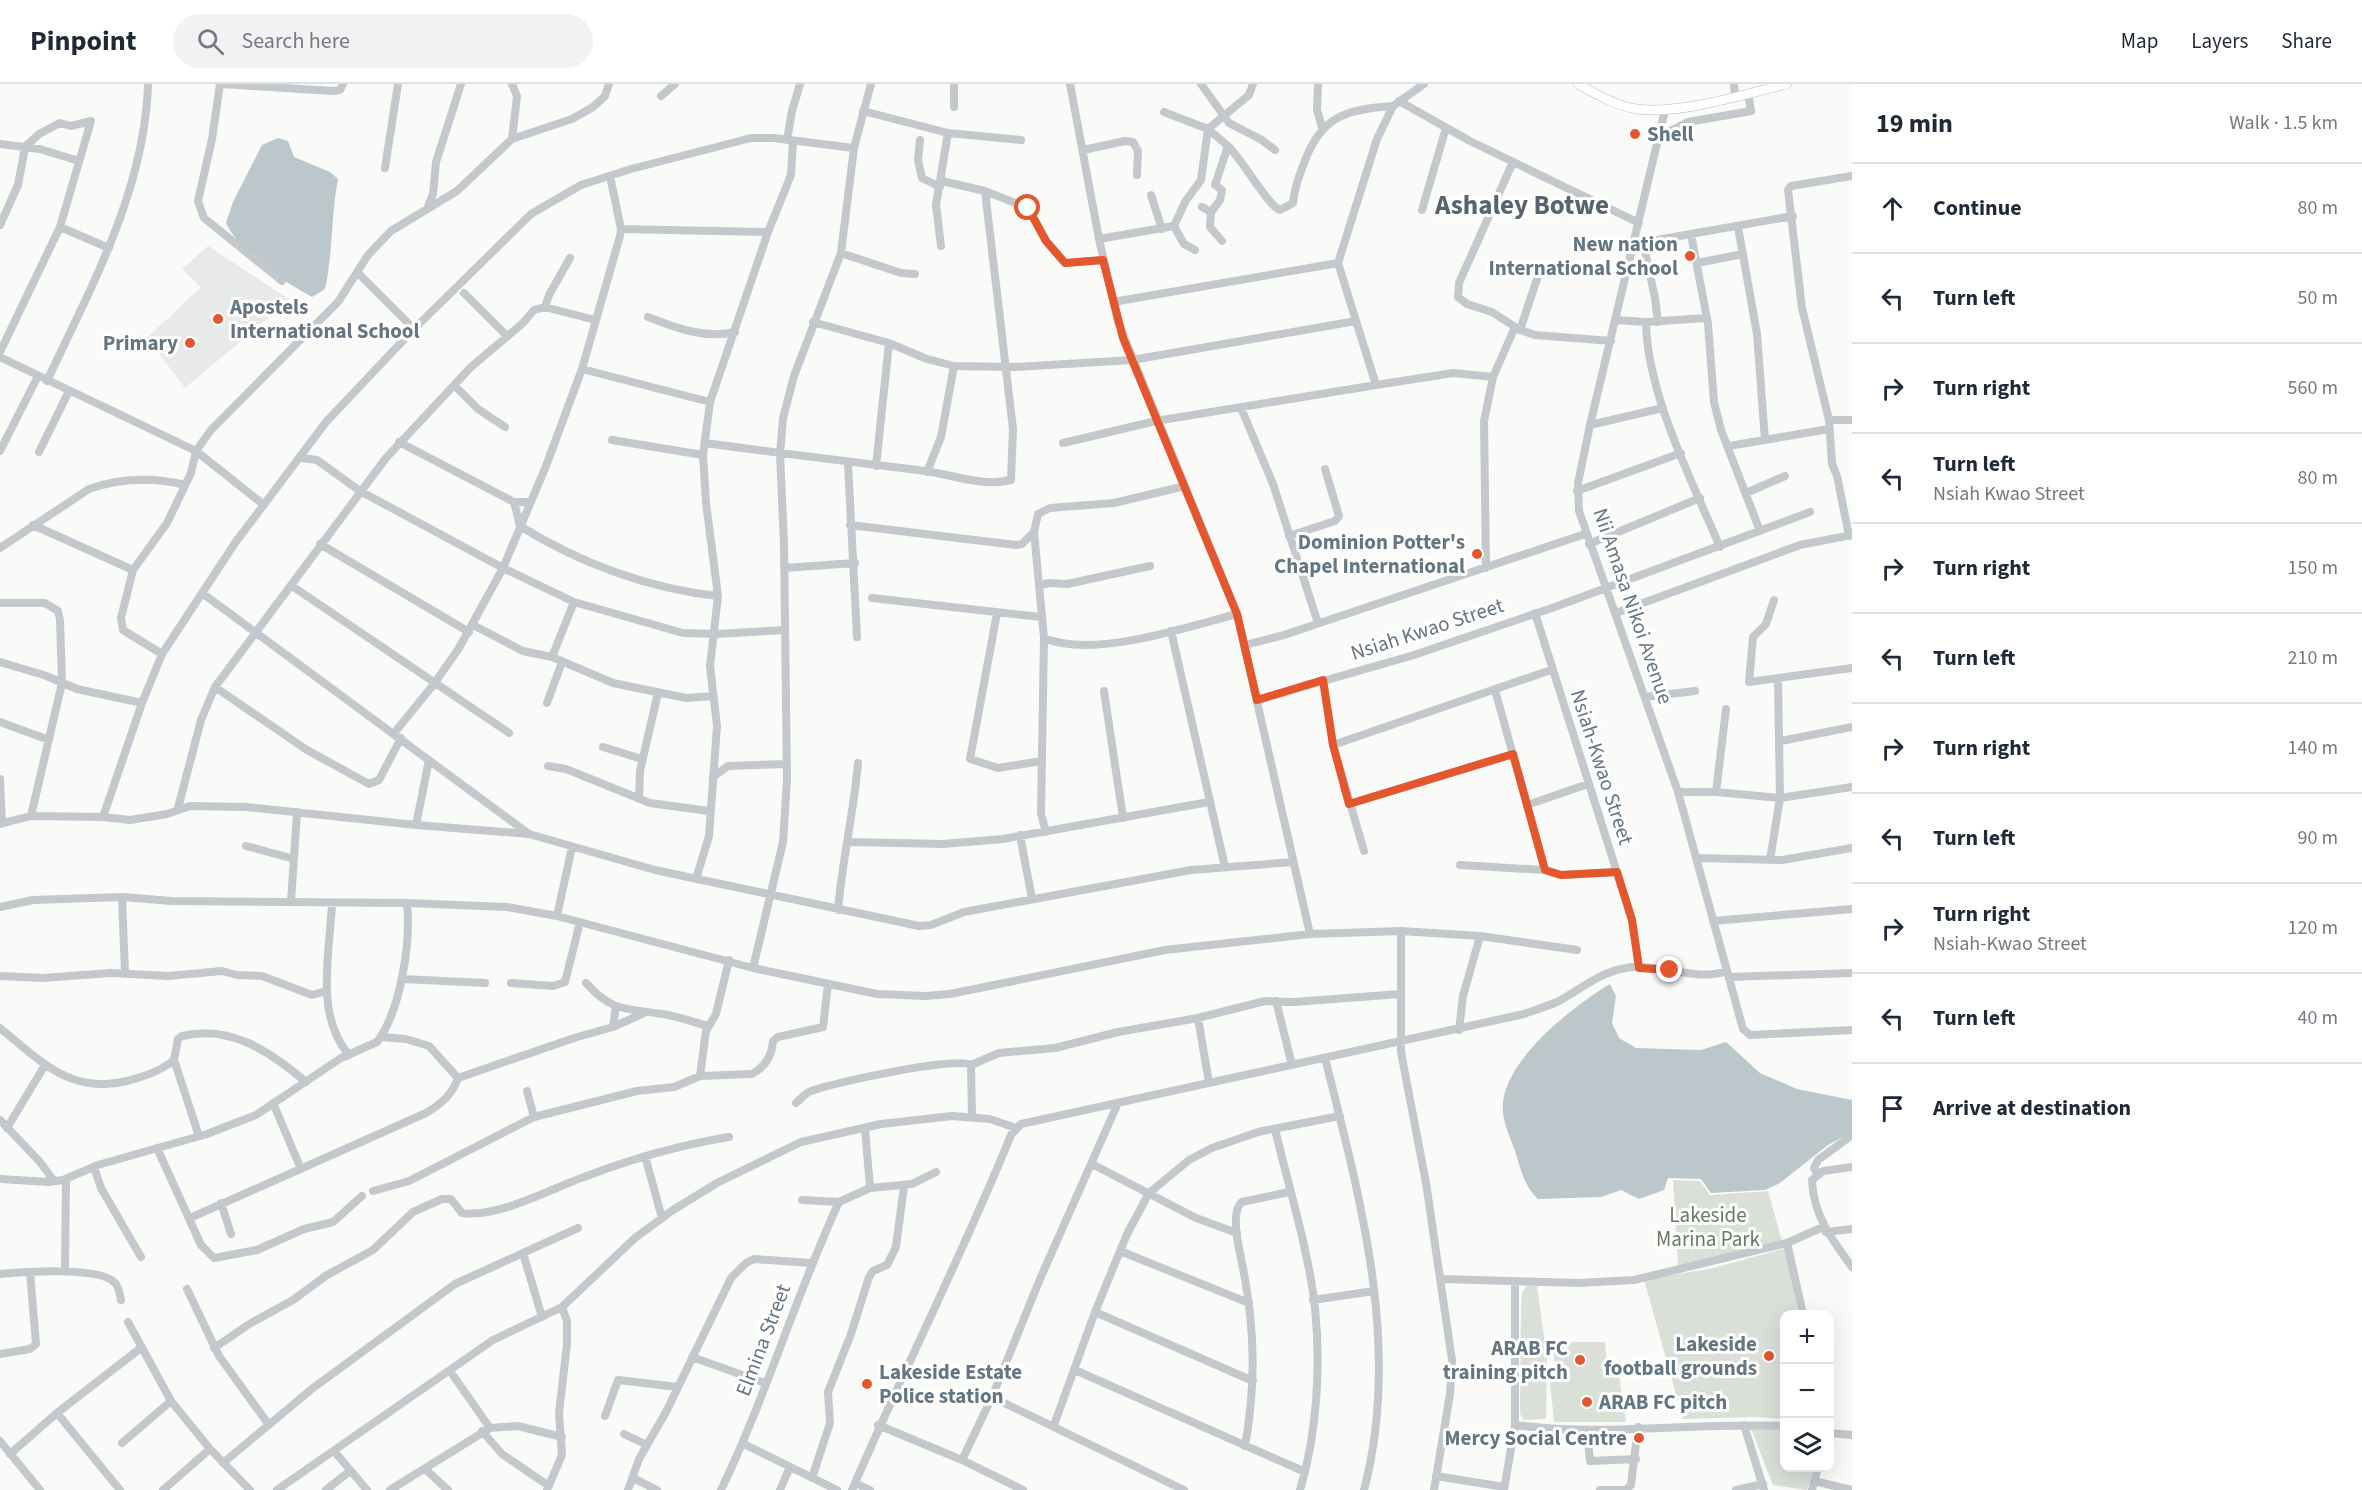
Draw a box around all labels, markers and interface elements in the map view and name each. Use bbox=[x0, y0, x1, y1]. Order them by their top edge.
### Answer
search box bbox=[173, 14, 593, 68]
text: Pinpoint bbox=[30, 21, 137, 61]
icon: search bbox=[194, 25, 227, 58]
text: Search here bbox=[242, 25, 350, 57]
text: Map bbox=[2121, 26, 2158, 56]
text: Layers bbox=[2191, 26, 2248, 56]
text: Share bbox=[2281, 26, 2332, 56]
text: 19 min bbox=[1876, 105, 1953, 142]
text: Walk · 1.5 km bbox=[2229, 109, 2338, 137]
place label: Shell bbox=[1647, 119, 1694, 149]
marker: Shell bbox=[1628, 127, 1642, 141]
district label: Ashaley Botwe bbox=[1434, 186, 1609, 225]
icon: ahead bbox=[1876, 192, 1909, 225]
text: Continue bbox=[1933, 192, 2022, 224]
route start bbox=[1014, 194, 1040, 220]
text: 80 m bbox=[2298, 194, 2338, 222]
place label: New nation International School bbox=[1488, 229, 1678, 283]
marker: New nation International School bbox=[1683, 249, 1697, 263]
icon: left bbox=[1876, 282, 1909, 315]
text: Turn left bbox=[1933, 282, 2015, 314]
text: 50 m bbox=[2298, 284, 2338, 312]
place label: Apostels International School bbox=[229, 292, 420, 346]
marker: Apostels International School bbox=[211, 312, 225, 326]
place label: Primary bbox=[103, 328, 178, 358]
marker: Primary bbox=[183, 336, 197, 350]
icon: right bbox=[1876, 372, 1909, 405]
text: Turn right bbox=[1933, 372, 2030, 404]
text: 560 m bbox=[2288, 374, 2338, 402]
text: Turn left bbox=[1933, 448, 2015, 480]
icon: left bbox=[1876, 462, 1909, 495]
text: 80 m bbox=[2298, 464, 2338, 492]
text: Nsiah Kwao Street bbox=[1933, 480, 2085, 508]
street label: Nii Amasa Nikoi Avenue bbox=[1585, 504, 1681, 708]
place label: Dominion Potter's Chapel International bbox=[1274, 527, 1465, 581]
marker: Dominion Potter's Chapel International bbox=[1470, 547, 1484, 561]
icon: right bbox=[1876, 552, 1909, 585]
text: Turn right bbox=[1933, 552, 2030, 584]
text: 150 m bbox=[2288, 554, 2338, 582]
street label: Nsiah Kwao Street bbox=[1347, 590, 1507, 668]
icon: left bbox=[1876, 642, 1909, 675]
text: Turn left bbox=[1933, 642, 2015, 674]
text: 210 m bbox=[2288, 644, 2338, 672]
street label: Nsiah-Kwao Street bbox=[1563, 686, 1641, 848]
icon: right bbox=[1876, 732, 1909, 765]
text: Turn right bbox=[1933, 732, 2030, 764]
text: 140 m bbox=[2288, 734, 2338, 762]
icon: left bbox=[1876, 822, 1909, 855]
text: Turn left bbox=[1933, 822, 2015, 854]
text: 90 m bbox=[2298, 824, 2338, 852]
text: Turn right bbox=[1933, 898, 2030, 930]
icon: right bbox=[1876, 912, 1909, 945]
text: 120 m bbox=[2288, 914, 2338, 942]
text: Nsiah-Kwao Street bbox=[1933, 930, 2087, 958]
route end bbox=[1656, 956, 1682, 982]
icon: left bbox=[1876, 1002, 1909, 1035]
text: Turn left bbox=[1933, 1002, 2015, 1034]
text: 40 m bbox=[2298, 1004, 2338, 1032]
icon: arrive bbox=[1876, 1092, 1909, 1125]
text: Arrive at destination bbox=[1933, 1092, 2131, 1124]
park label: Lakeside Marina Park bbox=[1656, 1200, 1761, 1254]
street label: Elmina Street bbox=[728, 1280, 798, 1400]
map controls bbox=[1780, 1310, 1834, 1472]
button: + bbox=[1780, 1310, 1834, 1364]
place label: Lakeside football grounds bbox=[1604, 1329, 1757, 1383]
place label: ARAB FC training pitch bbox=[1443, 1333, 1568, 1387]
marker: Lakeside football grounds bbox=[1762, 1349, 1776, 1363]
marker: ARAB FC training pitch bbox=[1573, 1353, 1587, 1367]
place label: Lakeside Estate Police station bbox=[879, 1357, 1022, 1411]
button: − bbox=[1780, 1364, 1834, 1418]
marker: Lakeside Estate Police station bbox=[860, 1377, 874, 1391]
place label: ARAB FC pitch bbox=[1598, 1387, 1727, 1417]
marker: ARAB FC pitch bbox=[1580, 1395, 1594, 1409]
button: layers bbox=[1780, 1418, 1834, 1472]
place label: Mercy Social Centre bbox=[1445, 1423, 1627, 1453]
marker: Mercy Social Centre bbox=[1632, 1431, 1646, 1445]

